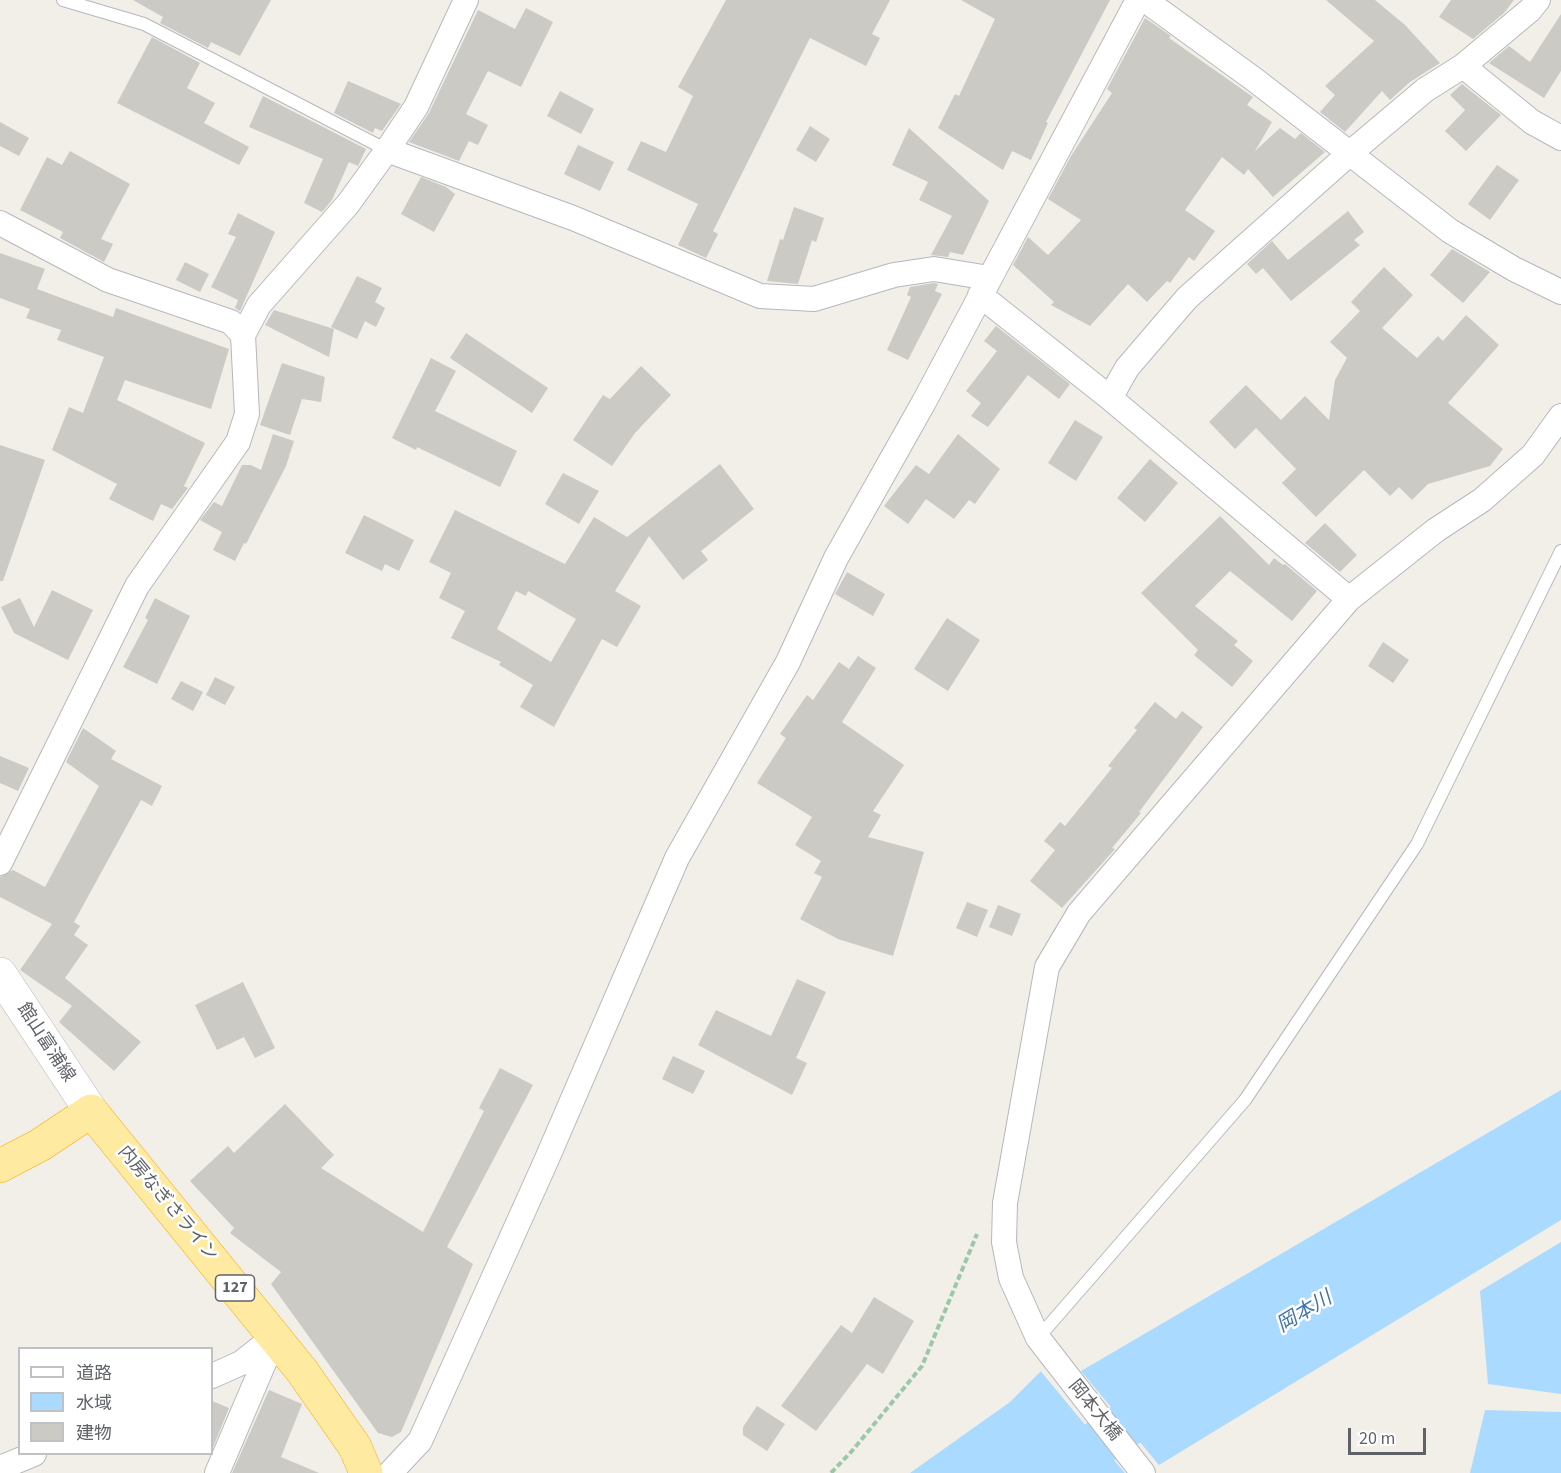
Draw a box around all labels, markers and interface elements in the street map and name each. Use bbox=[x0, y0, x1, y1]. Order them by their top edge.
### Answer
street label: 館山富浦線 bbox=[11, 999, 79, 1087]
street label: 内房なぎさライン bbox=[112, 1142, 222, 1266]
road number: 127 bbox=[216, 1275, 254, 1301]
water label: 岡本川 bbox=[1273, 1287, 1337, 1339]
legend bbox=[18, 1347, 213, 1455]
text: 道路 bbox=[76, 1361, 112, 1386]
street label: 岡本大橋 bbox=[1063, 1376, 1125, 1446]
text: 水域 bbox=[76, 1391, 112, 1416]
scale bar bbox=[1351, 1416, 1429, 1454]
text: 建物 bbox=[76, 1421, 112, 1446]
text: 20 m bbox=[1359, 1426, 1395, 1451]

